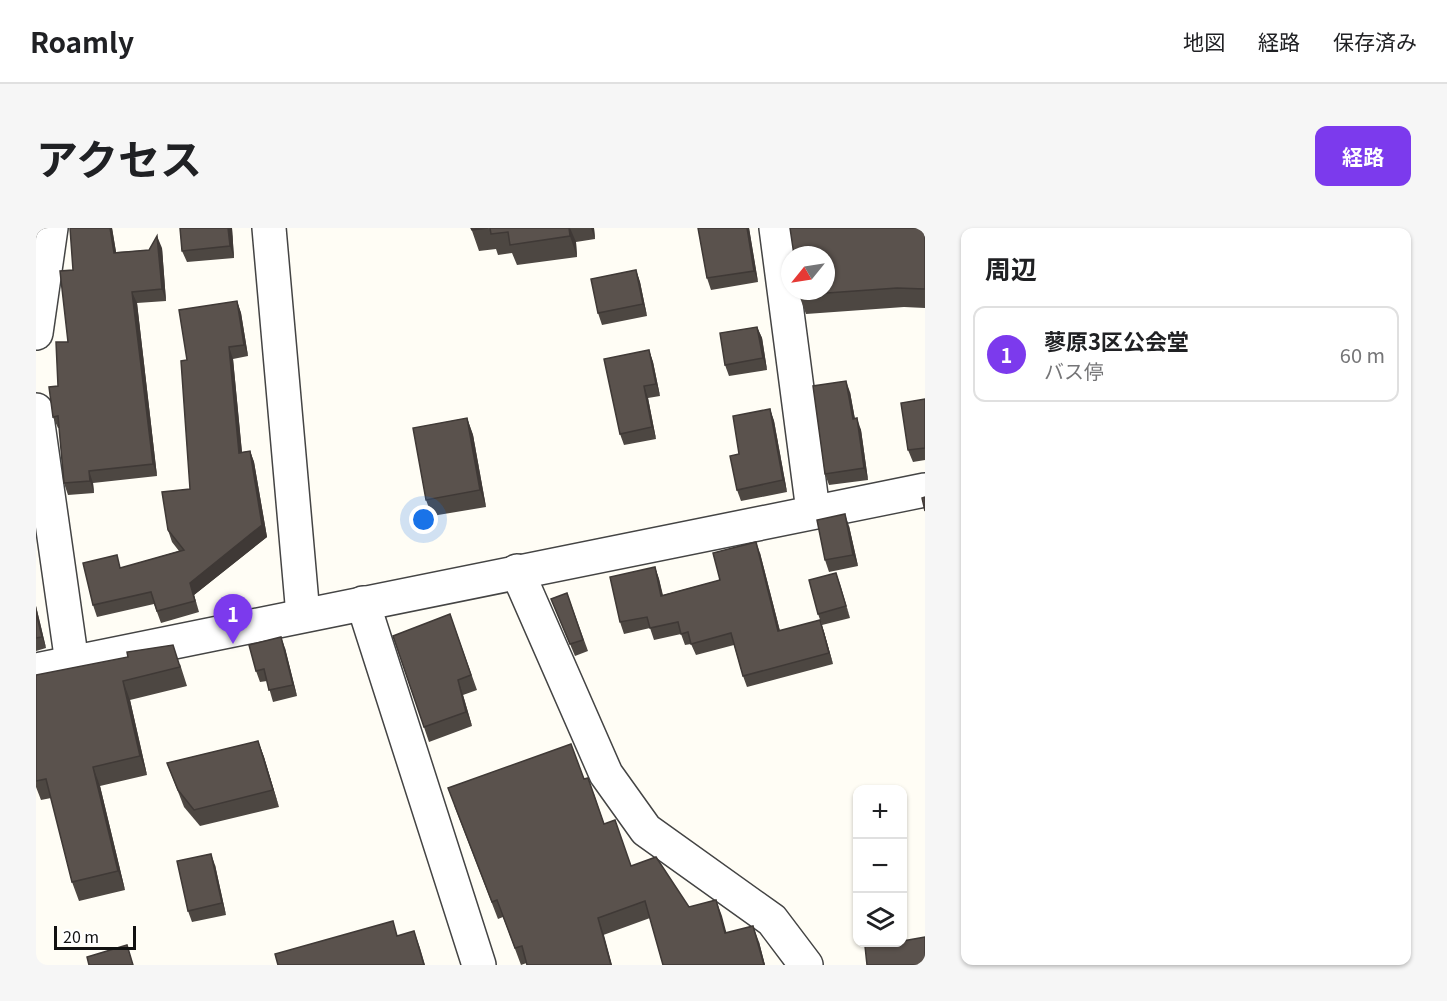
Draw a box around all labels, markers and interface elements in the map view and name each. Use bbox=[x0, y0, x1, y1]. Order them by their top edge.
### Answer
text: Roamly bbox=[30, 21, 134, 61]
text: 地図 bbox=[1183, 26, 1225, 56]
text: 経路 bbox=[1258, 26, 1300, 56]
text: 保存済み bbox=[1333, 26, 1417, 56]
text: アクセス bbox=[36, 126, 202, 187]
button: 経路 bbox=[1315, 126, 1411, 186]
north arrow bbox=[781, 246, 835, 300]
text: 周辺 bbox=[985, 249, 1037, 286]
text: 蓼原3区公会堂 bbox=[1044, 324, 1189, 356]
text: 1 bbox=[1001, 340, 1012, 369]
text: 60 m bbox=[1340, 340, 1385, 369]
text: バス停 bbox=[1044, 356, 1104, 385]
your location bbox=[409, 505, 438, 534]
pin: 1 bbox=[214, 594, 252, 644]
map controls bbox=[853, 785, 907, 947]
button: + bbox=[853, 785, 907, 839]
button: − bbox=[853, 839, 907, 893]
button: layers bbox=[853, 893, 907, 947]
scale bar bbox=[54, 923, 136, 950]
text: 20 m bbox=[63, 924, 99, 948]

